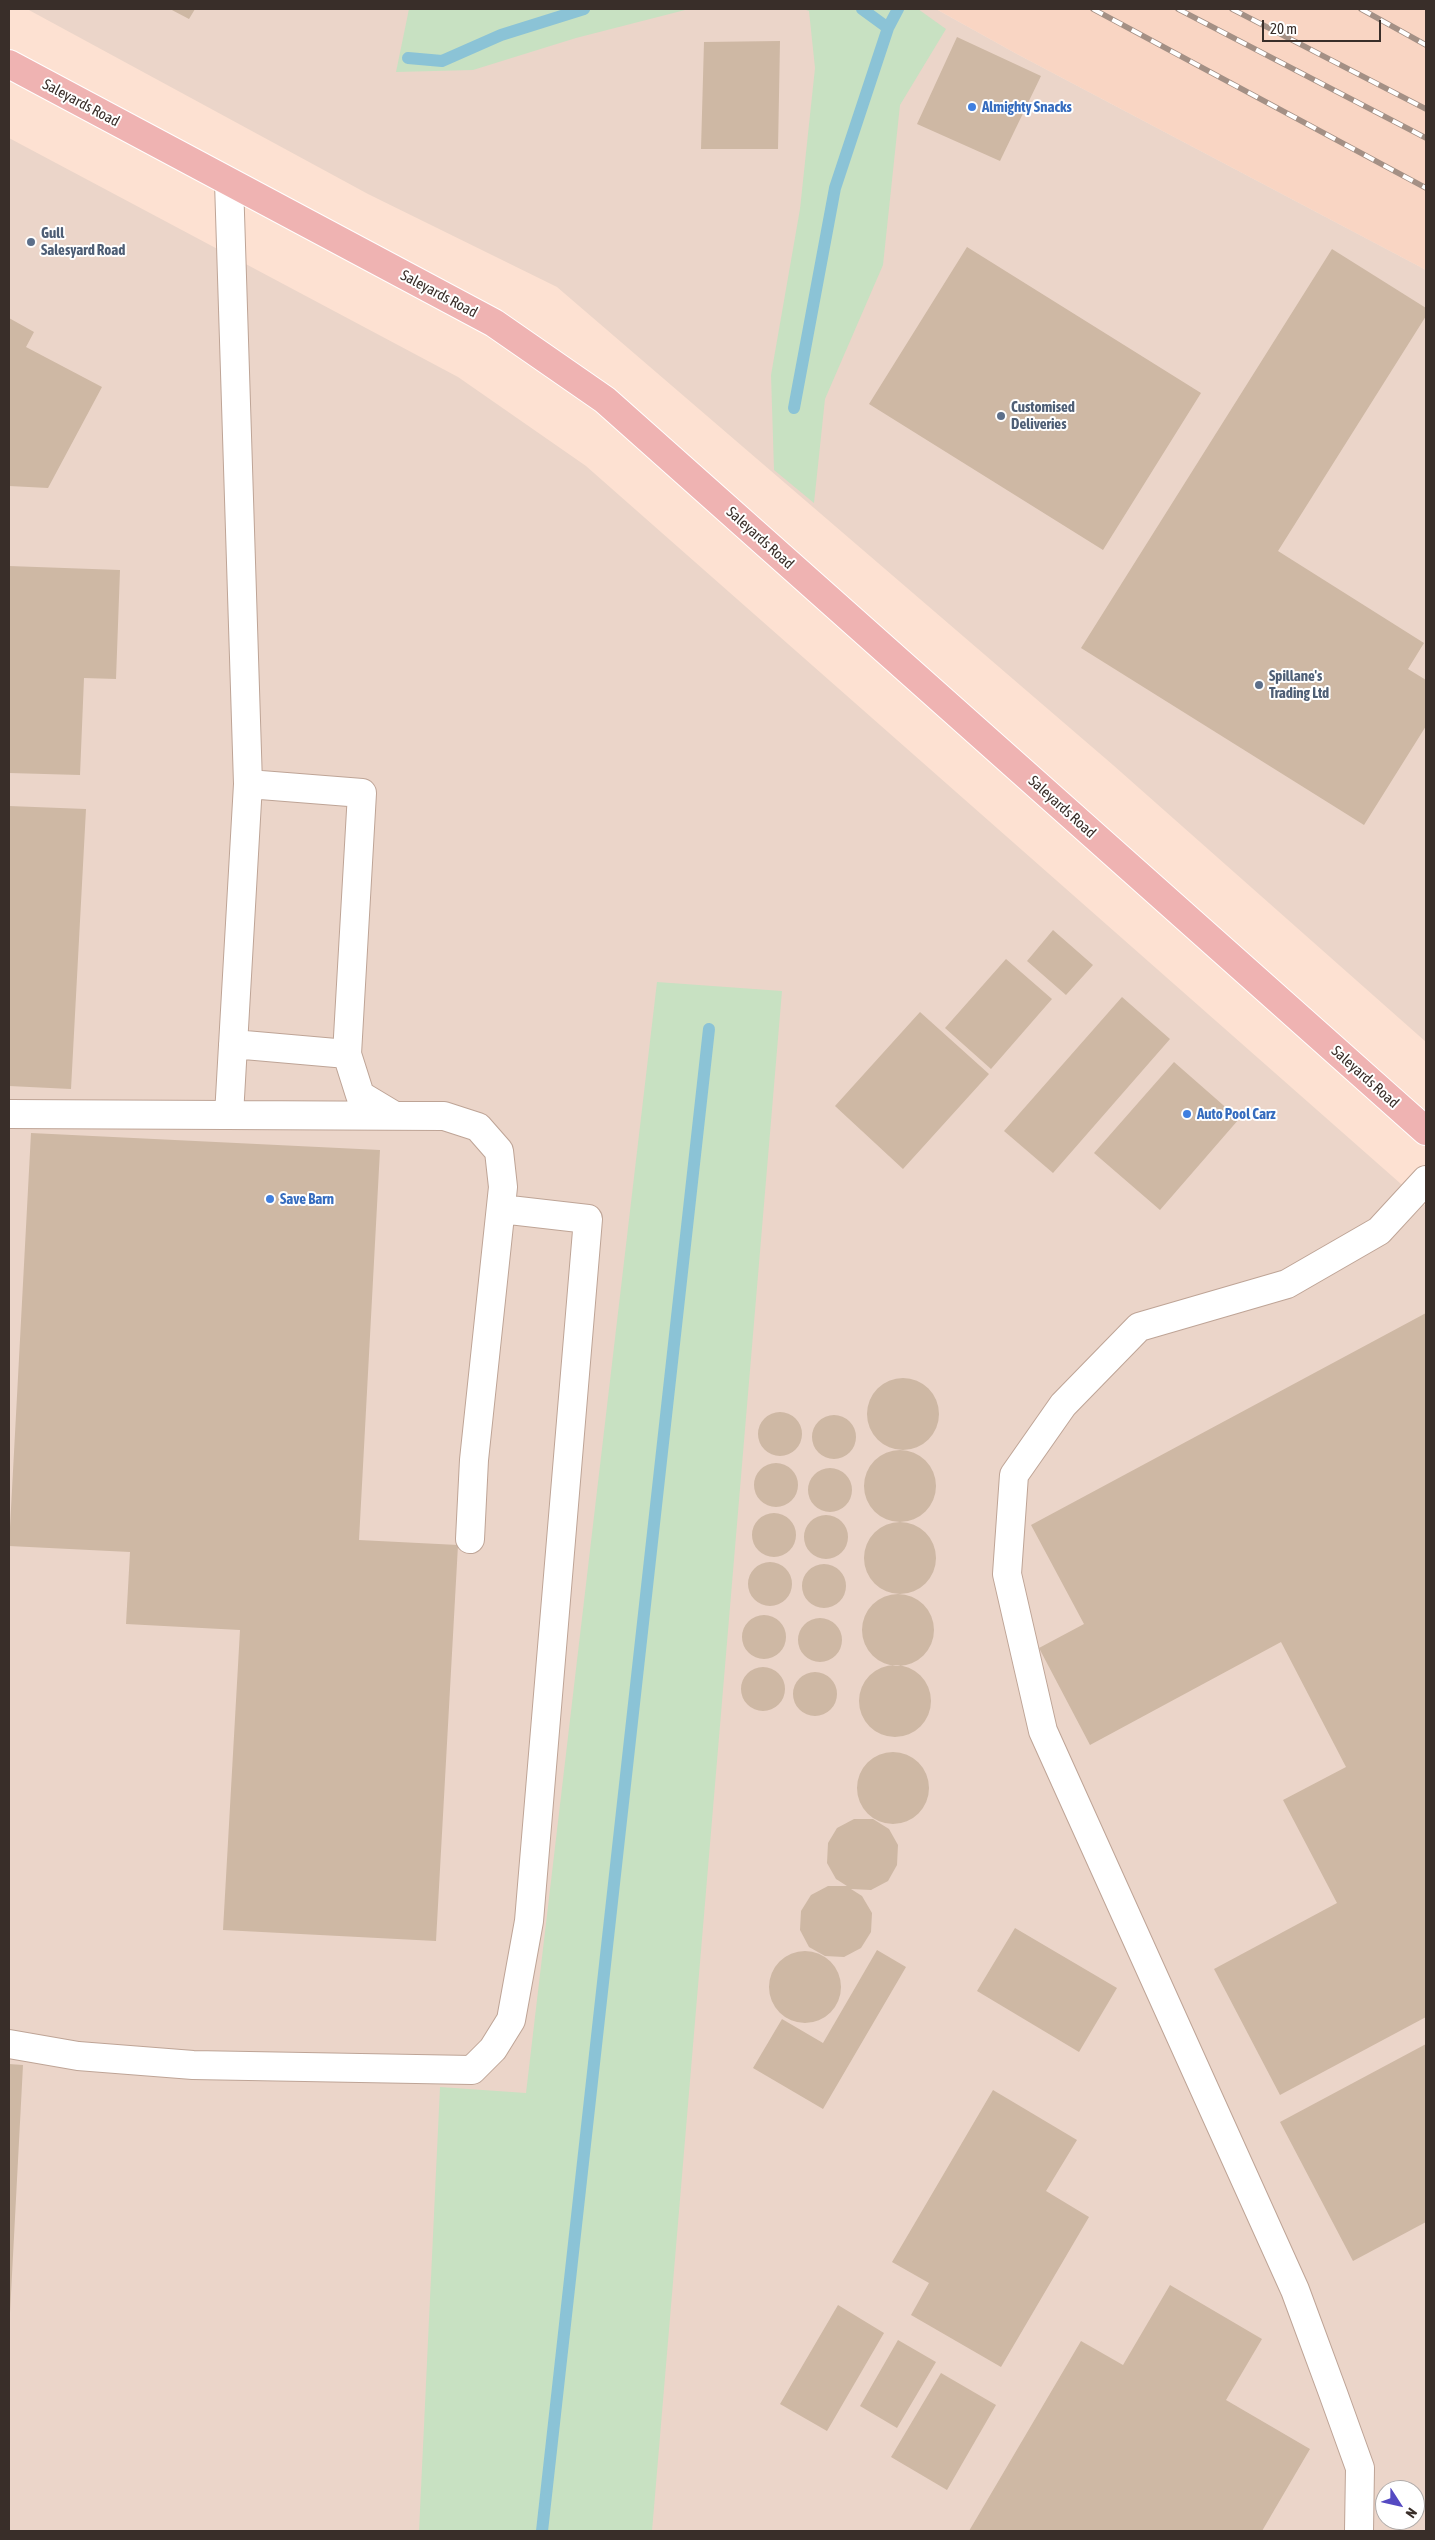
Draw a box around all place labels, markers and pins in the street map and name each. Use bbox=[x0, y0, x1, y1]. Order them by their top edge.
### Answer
place label: Almighty Snacks bbox=[982, 98, 1072, 116]
marker: Almighty Snacks bbox=[966, 101, 978, 113]
place label: Gull Salesyard Road bbox=[41, 224, 125, 259]
marker: Gull Salesyard Road bbox=[25, 236, 37, 248]
place label: Customised Deliveries bbox=[1011, 398, 1075, 433]
marker: Customised Deliveries bbox=[995, 410, 1007, 422]
place label: Spillane's Trading Ltd bbox=[1269, 667, 1329, 702]
marker: Spillane's Trading Ltd bbox=[1253, 679, 1265, 691]
place label: Auto Pool Carz bbox=[1197, 1105, 1276, 1123]
marker: Auto Pool Carz bbox=[1181, 1108, 1193, 1120]
place label: Save Barn bbox=[280, 1190, 334, 1208]
marker: Save Barn bbox=[264, 1193, 276, 1205]

